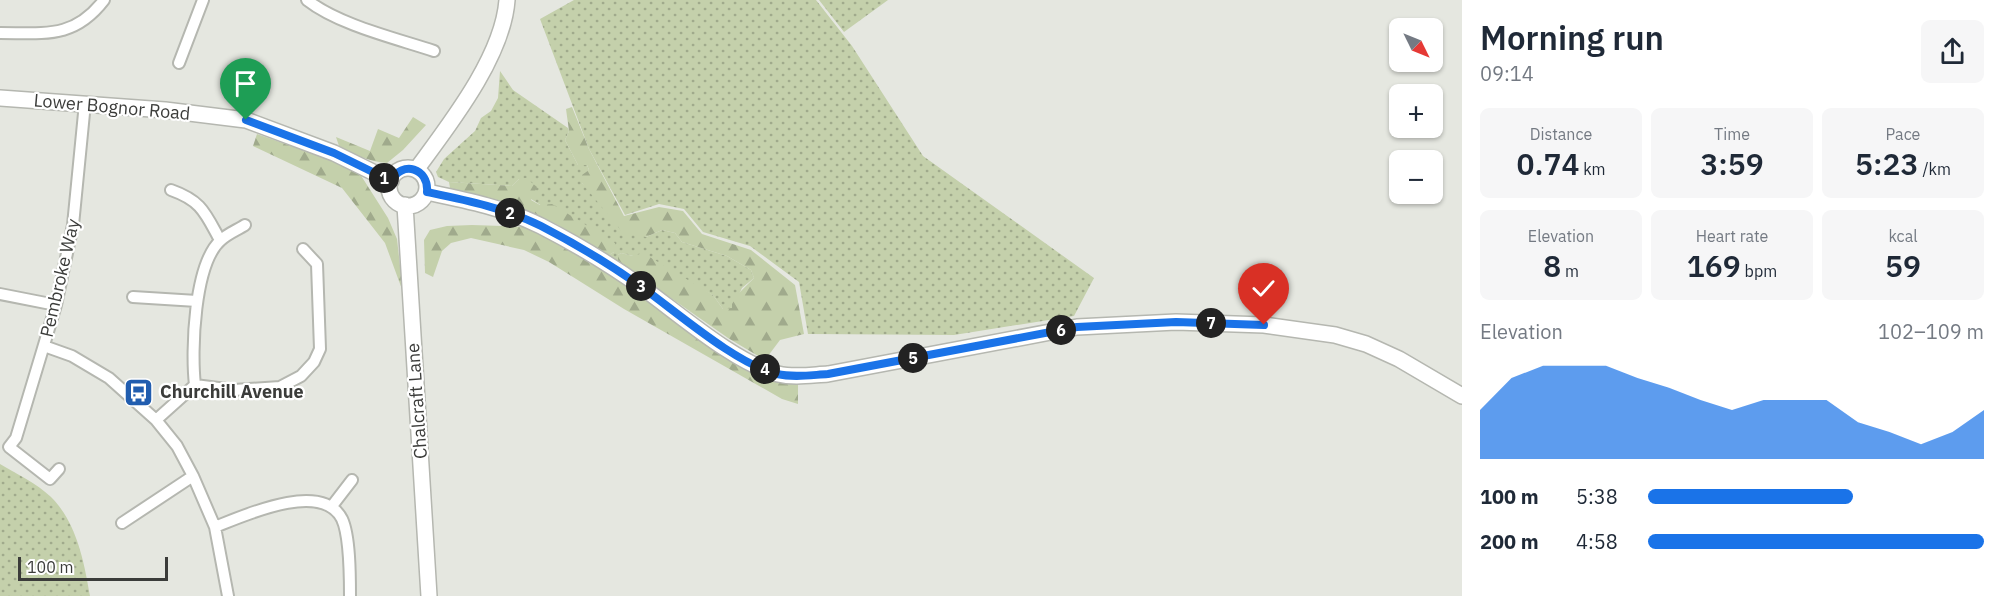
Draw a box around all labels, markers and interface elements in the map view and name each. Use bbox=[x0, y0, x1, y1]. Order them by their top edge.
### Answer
text: Morning run bbox=[1480, 16, 1664, 59]
north arrow bbox=[1389, 18, 1443, 72]
map controls bbox=[1389, 18, 1443, 204]
button: share bbox=[1921, 20, 1984, 83]
pin bbox=[220, 58, 271, 120]
text: 09:14 bbox=[1480, 60, 1534, 87]
icon: arrive bbox=[229, 67, 262, 100]
button: + bbox=[1389, 84, 1443, 138]
street label: Lower Bognor Road bbox=[33, 88, 191, 125]
text: Distance bbox=[1530, 124, 1592, 144]
text: Time bbox=[1714, 124, 1750, 144]
text: Pace bbox=[1886, 124, 1920, 144]
text: 0.74 bbox=[1516, 144, 1579, 183]
text: 3:59 bbox=[1700, 144, 1764, 183]
text: 5:23 bbox=[1855, 144, 1919, 183]
button: − bbox=[1389, 150, 1443, 204]
text: km bbox=[1579, 159, 1606, 179]
text: /km bbox=[1919, 159, 1951, 179]
pin: 1 bbox=[369, 163, 399, 193]
text: 1 bbox=[379, 168, 389, 188]
pin: 2 bbox=[495, 198, 525, 228]
text: 2 bbox=[505, 203, 515, 223]
street label: Pembroke Way bbox=[35, 216, 84, 339]
text: Elevation bbox=[1528, 226, 1594, 246]
text: Heart rate bbox=[1696, 226, 1768, 246]
text: kcal bbox=[1888, 226, 1918, 246]
text: 8 bbox=[1543, 246, 1561, 285]
text: 169 bbox=[1687, 246, 1741, 285]
text: 59 bbox=[1885, 246, 1921, 285]
text: m bbox=[1561, 261, 1579, 281]
text: bpm bbox=[1741, 261, 1777, 281]
pin bbox=[1238, 263, 1289, 325]
pin: 3 bbox=[626, 271, 656, 301]
icon: check bbox=[1247, 272, 1280, 305]
text: 3 bbox=[636, 276, 646, 296]
pin: 7 bbox=[1196, 308, 1226, 338]
text: 7 bbox=[1206, 313, 1216, 333]
pin: 6 bbox=[1046, 315, 1076, 345]
text: Elevation bbox=[1480, 318, 1563, 345]
text: 102–109 m bbox=[1878, 318, 1984, 345]
text: 6 bbox=[1056, 320, 1066, 340]
street label: Chalcraft Lane bbox=[401, 342, 432, 460]
pin: 5 bbox=[898, 343, 928, 373]
text: 5 bbox=[908, 348, 918, 368]
pin: 4 bbox=[750, 354, 780, 384]
text: 4 bbox=[760, 359, 770, 379]
bus stop icon: Churchill Avenue bbox=[123, 376, 155, 408]
place label: Churchill Avenue bbox=[160, 380, 304, 403]
text: 100 m bbox=[1480, 483, 1539, 510]
text: 5:38 bbox=[1576, 483, 1618, 510]
text: 200 m bbox=[1480, 528, 1539, 555]
text: 4:58 bbox=[1576, 528, 1618, 555]
scale bar bbox=[18, 554, 168, 582]
text: 100 m bbox=[27, 557, 74, 577]

